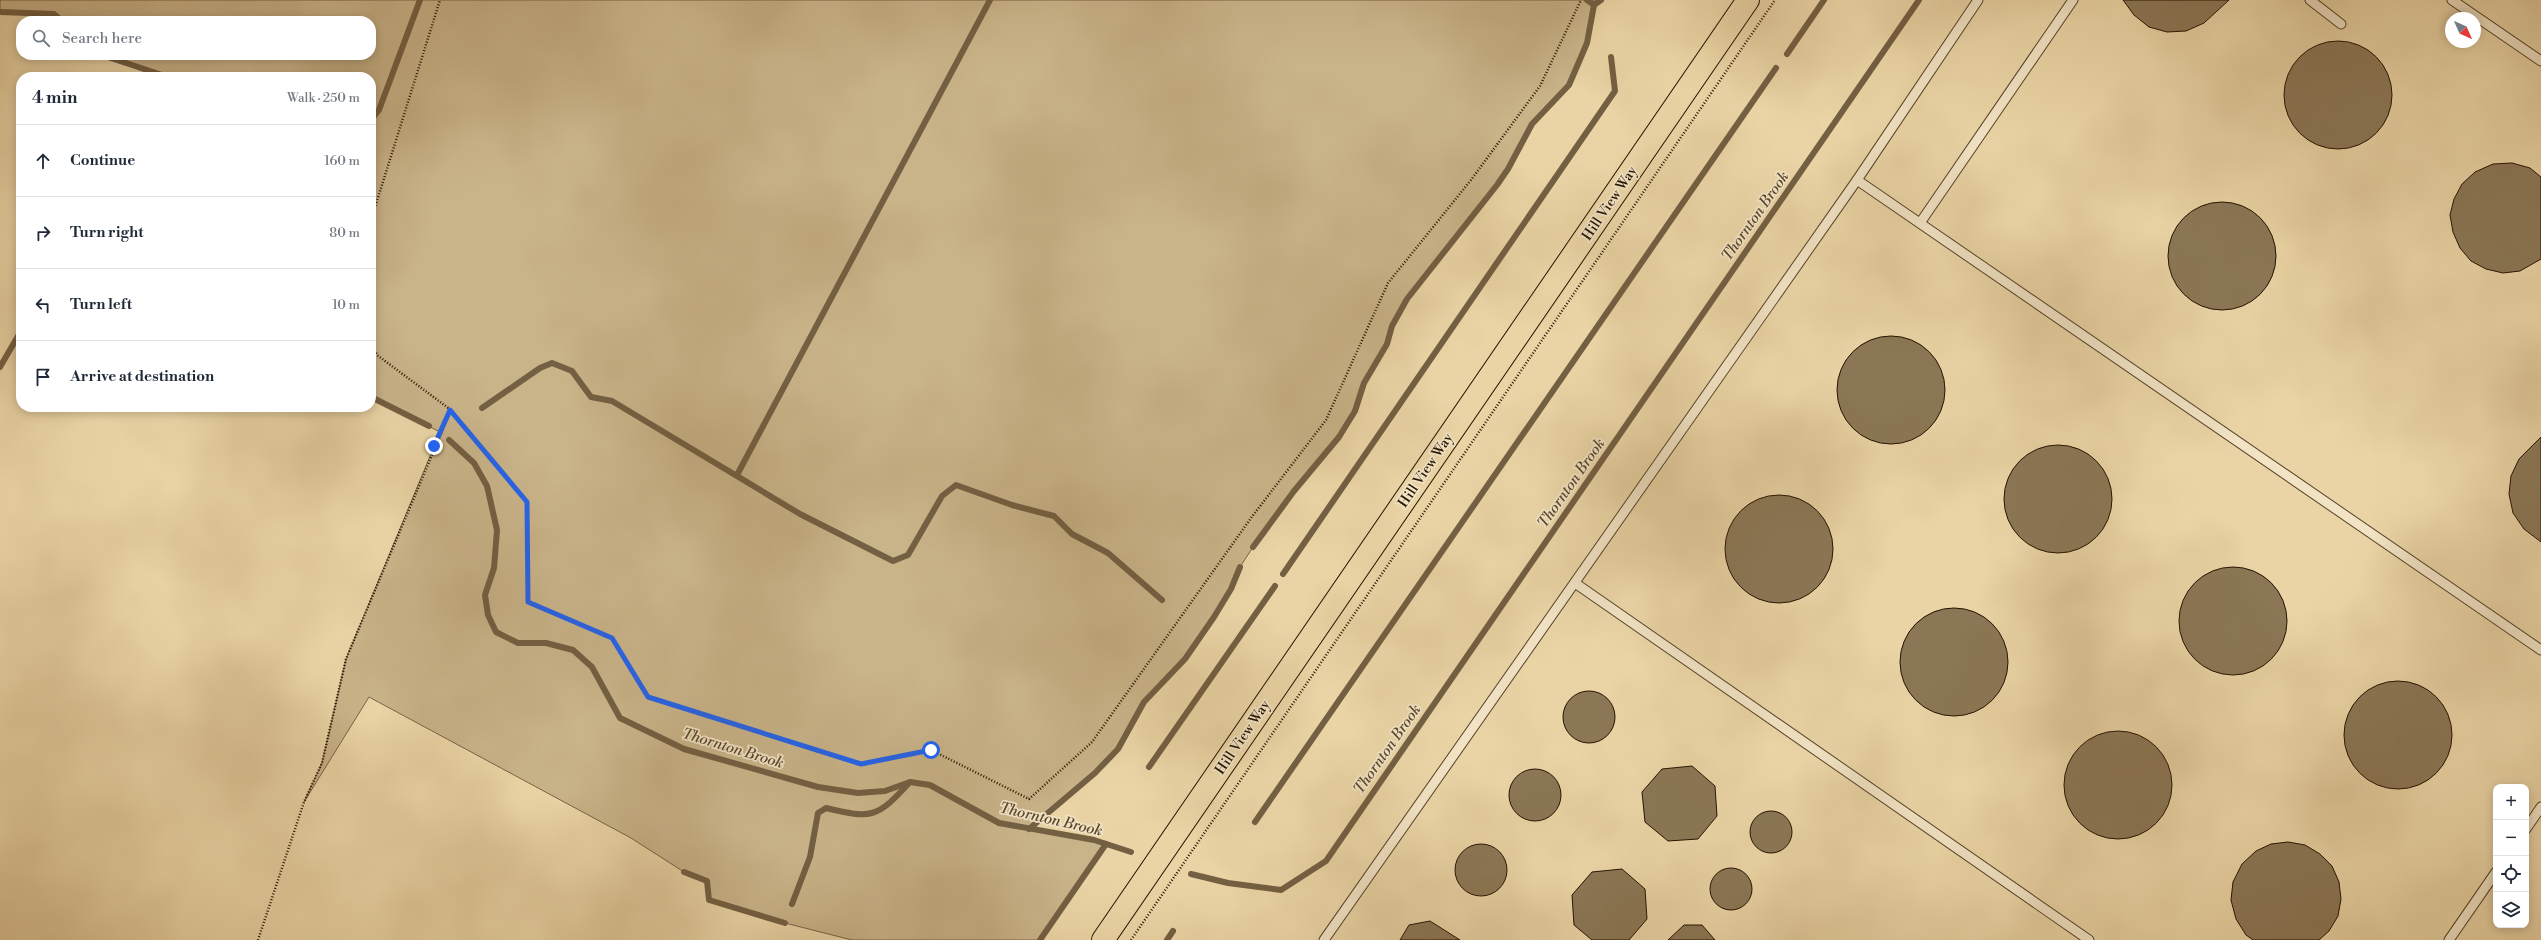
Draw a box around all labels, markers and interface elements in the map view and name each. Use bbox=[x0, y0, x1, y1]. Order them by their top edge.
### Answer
north arrow bbox=[2445, 12, 2481, 48]
search box bbox=[16, 16, 376, 60]
icon: search bbox=[30, 27, 52, 49]
text: Search here bbox=[62, 29, 142, 48]
text: 4 min bbox=[32, 87, 77, 109]
text: Walk · 250 m bbox=[287, 90, 360, 106]
icon: ahead bbox=[32, 150, 54, 172]
text: Continue bbox=[70, 151, 135, 170]
text: 160 m bbox=[324, 153, 360, 169]
street label: Hill View Way bbox=[1578, 163, 1641, 244]
water label: Thornton Brook bbox=[1717, 168, 1793, 265]
icon: right bbox=[32, 222, 54, 244]
text: Turn right bbox=[70, 223, 144, 242]
text: 80 m bbox=[329, 225, 360, 241]
icon: left bbox=[32, 294, 54, 316]
text: Turn left bbox=[70, 295, 132, 314]
text: 10 m bbox=[332, 297, 360, 313]
icon: arrive bbox=[32, 366, 54, 388]
text: Arrive at destination bbox=[70, 367, 214, 386]
street label: Hill View Way bbox=[1394, 430, 1457, 511]
water label: Thornton Brook bbox=[1533, 435, 1609, 532]
route end bbox=[425, 437, 443, 455]
street label: Hill View Way bbox=[1211, 697, 1274, 778]
water label: Thornton Brook bbox=[1349, 701, 1425, 798]
water label: Thornton Brook bbox=[680, 724, 786, 773]
route start bbox=[922, 741, 940, 759]
map controls bbox=[2493, 784, 2529, 928]
button: + bbox=[2493, 784, 2529, 820]
water label: Thornton Brook bbox=[998, 798, 1104, 841]
button: − bbox=[2493, 820, 2529, 856]
button: locate bbox=[2493, 856, 2529, 892]
button: layers bbox=[2493, 892, 2529, 928]

